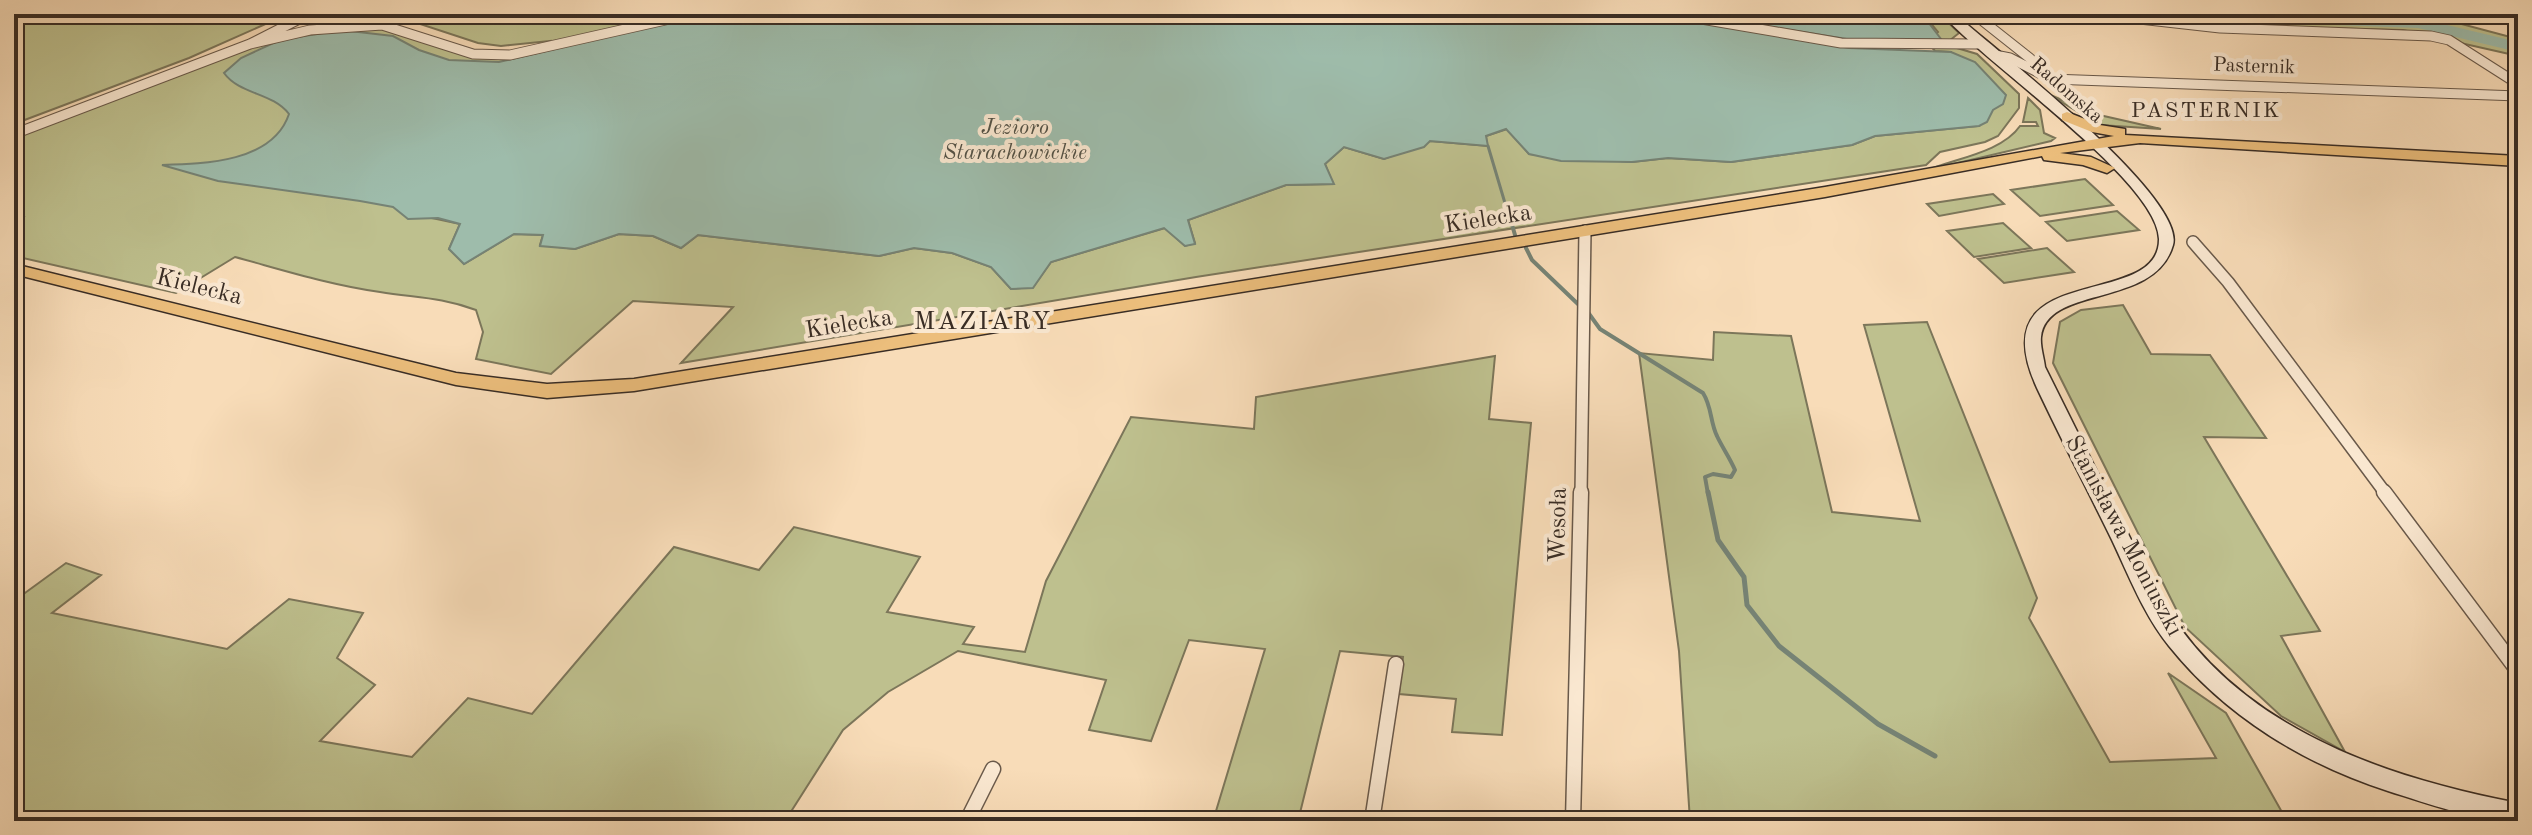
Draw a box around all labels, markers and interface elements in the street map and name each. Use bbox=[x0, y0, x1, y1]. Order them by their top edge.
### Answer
street label: Radomska bbox=[2026, 54, 2106, 128]
street label: Pasternik bbox=[2213, 56, 2295, 78]
district label: PASTERNIK bbox=[2131, 100, 2281, 122]
water label: Jezioro Starachowickie bbox=[943, 117, 1087, 164]
street label: Kielecka bbox=[1443, 201, 1533, 239]
street label: Kielecka bbox=[153, 266, 245, 310]
street label: Kielecka bbox=[804, 306, 894, 344]
district label: MAZIARY bbox=[913, 309, 1053, 335]
street label: Stanisława Moniuszki bbox=[2060, 432, 2186, 640]
street label: Wesoła bbox=[1546, 487, 1572, 563]

